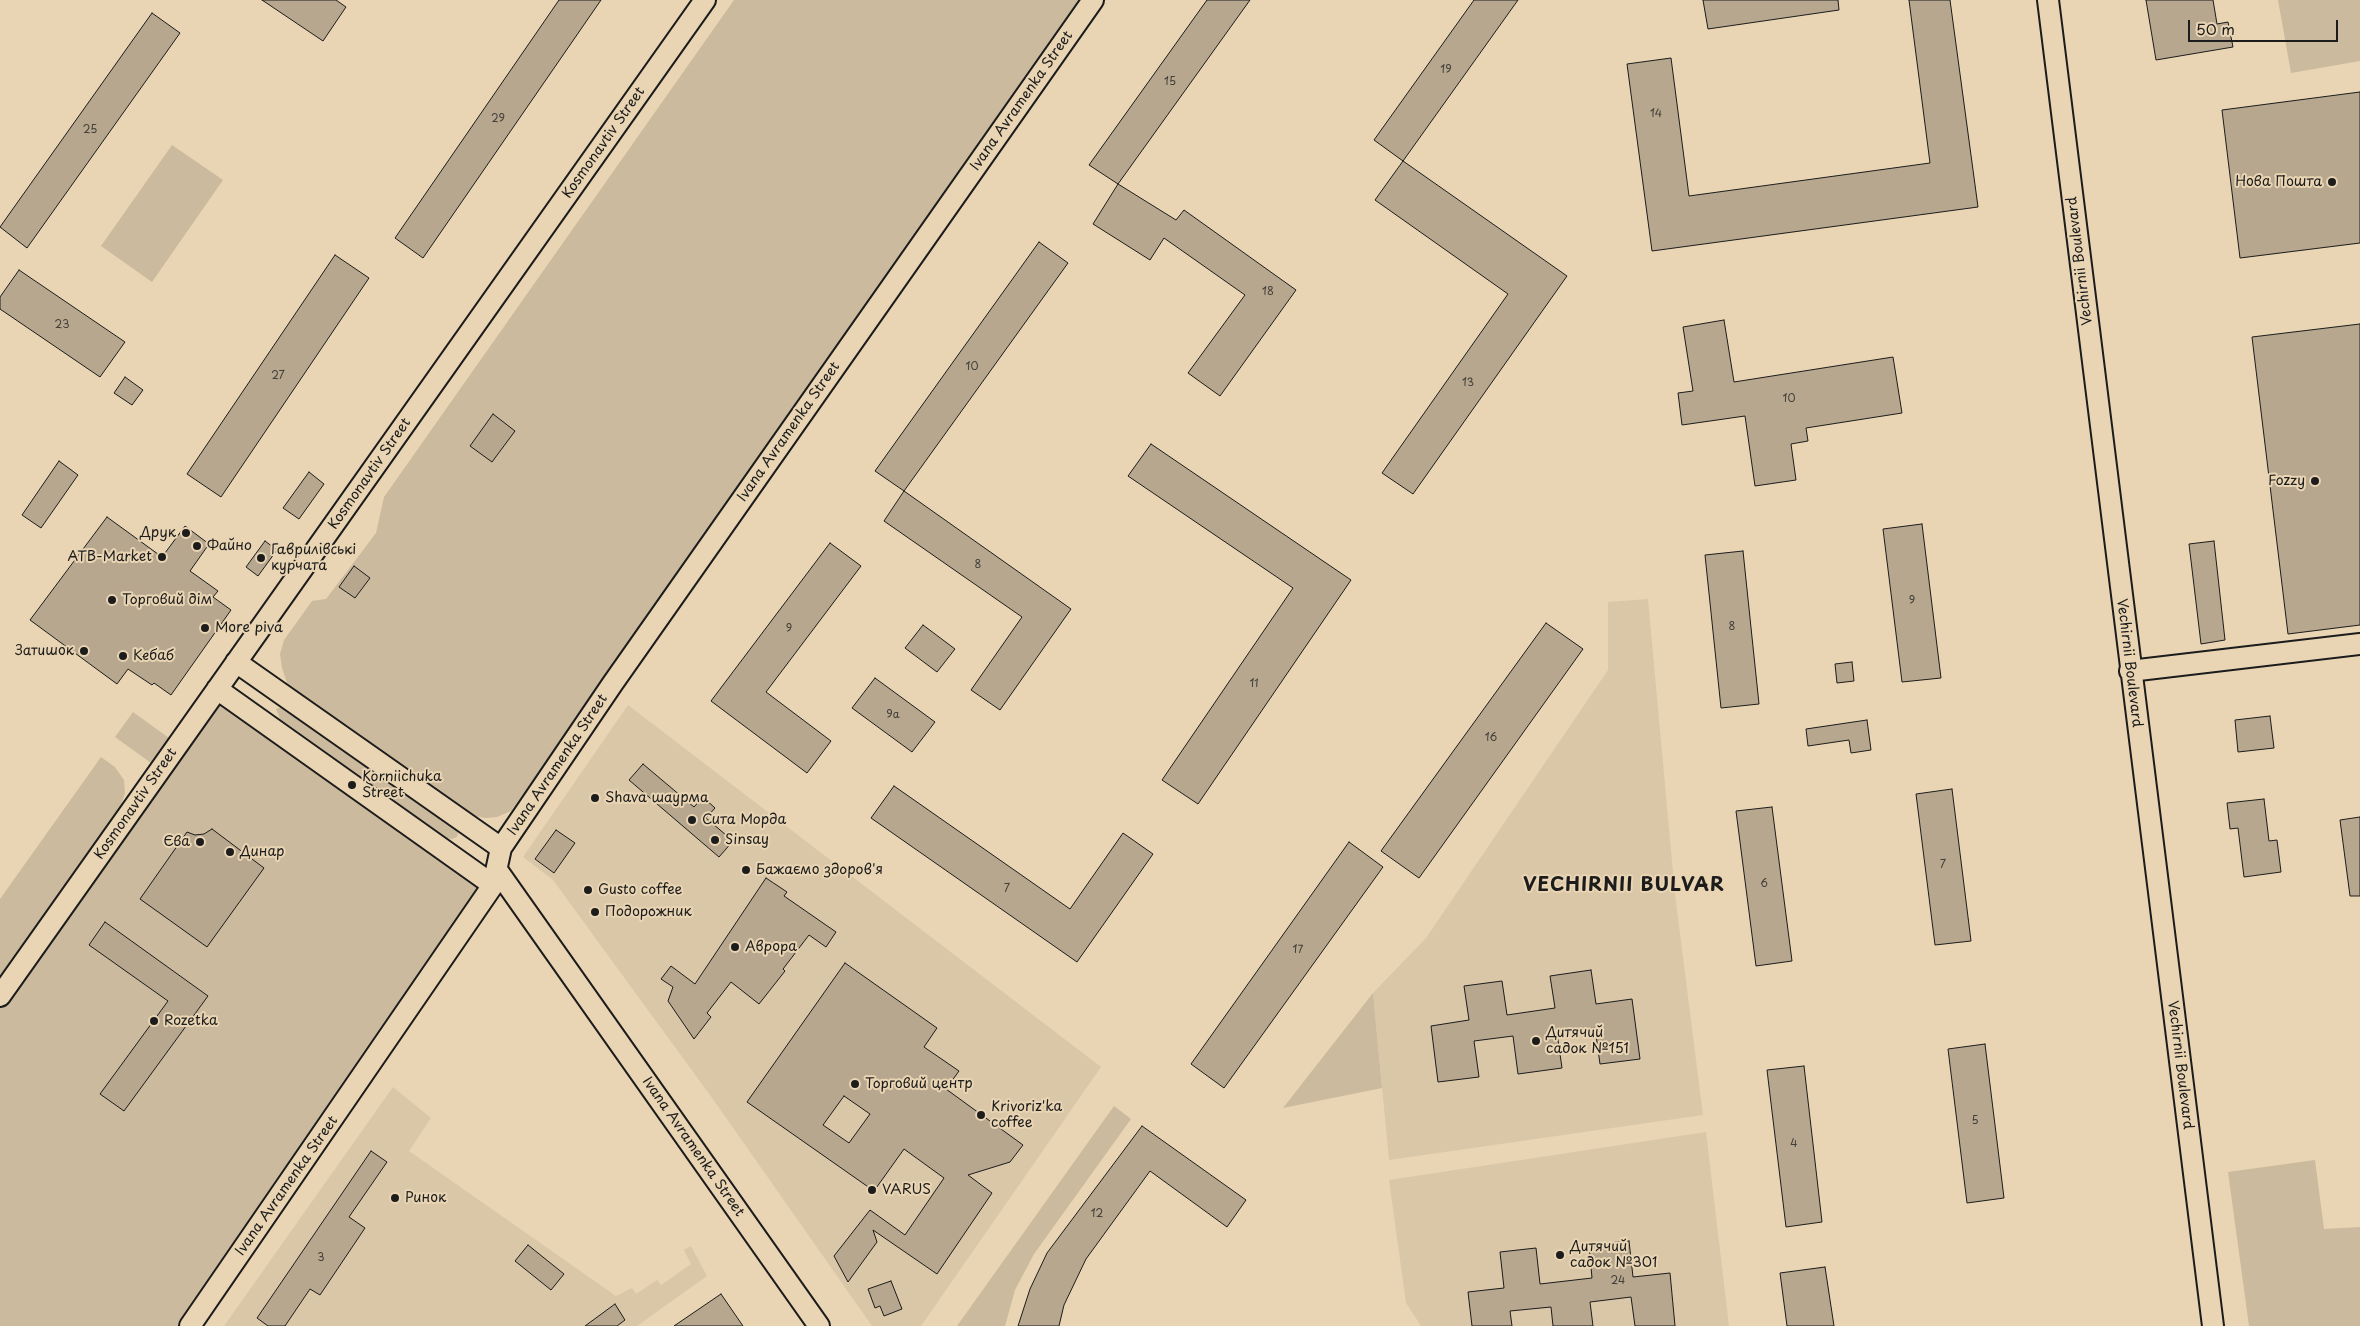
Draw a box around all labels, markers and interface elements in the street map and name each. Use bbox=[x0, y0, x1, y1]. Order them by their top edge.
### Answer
scale bar bbox=[2190, 10, 2340, 42]
text: 50 m bbox=[2196, 17, 2235, 40]
street label: Ivana Avramenka Street bbox=[967, 28, 1077, 174]
house number: 19 bbox=[1440, 63, 1452, 77]
house number: 15 bbox=[1164, 75, 1176, 89]
street label: Kosmonavtiv Street bbox=[559, 84, 649, 202]
house number: 14 bbox=[1650, 107, 1662, 121]
house number: 29 bbox=[491, 112, 505, 126]
house number: 25 bbox=[83, 123, 97, 137]
place label: Нова Пошта bbox=[2235, 174, 2322, 190]
marker: Нова Пошта bbox=[2326, 176, 2338, 188]
street label: Vechirnii Boulevard bbox=[2064, 196, 2096, 326]
house number: 18 bbox=[1262, 285, 1274, 299]
house number: 23 bbox=[55, 318, 69, 332]
street label: Ivana Avramenka Street bbox=[734, 359, 844, 505]
house number: 10 bbox=[966, 360, 978, 374]
house number: 27 bbox=[271, 369, 285, 383]
house number: 13 bbox=[1462, 376, 1474, 390]
house number: 10 bbox=[1783, 392, 1795, 406]
street label: Kosmonavtiv Street bbox=[325, 415, 415, 533]
place label: Fozzy bbox=[2268, 473, 2305, 489]
marker: Fozzy bbox=[2309, 475, 2321, 487]
place label: Друк bbox=[140, 525, 176, 541]
marker: Друк bbox=[180, 527, 192, 539]
place label: Файно bbox=[207, 538, 252, 554]
marker: Файно bbox=[191, 540, 203, 552]
place label: Гаврилівські курчата bbox=[271, 542, 356, 574]
place label: ATB-Market bbox=[67, 549, 152, 565]
marker: ATB-Market bbox=[156, 551, 168, 563]
marker: Гаврилівські курчата bbox=[255, 552, 267, 564]
house number: 8 bbox=[975, 558, 981, 572]
place label: Торговий дім bbox=[122, 592, 212, 608]
marker: Торговий дім bbox=[106, 594, 118, 606]
house number: 9 bbox=[1909, 594, 1915, 608]
street label: Vechirnii Boulevard bbox=[2113, 598, 2145, 728]
place label: More piva bbox=[215, 620, 283, 636]
house number: 8 bbox=[1729, 620, 1735, 634]
marker: More piva bbox=[199, 622, 211, 634]
house number: 9 bbox=[786, 622, 792, 636]
place label: Затишок bbox=[15, 643, 74, 659]
marker: Затишок bbox=[78, 645, 90, 657]
place label: Кебаб bbox=[133, 648, 174, 664]
marker: Кебаб bbox=[117, 650, 129, 662]
house number: 11 bbox=[1249, 677, 1259, 691]
street label: Ivana Avramenka Street bbox=[504, 691, 612, 839]
house number: 9а bbox=[886, 708, 900, 722]
house number: 16 bbox=[1485, 731, 1497, 745]
street label: Kosmonavtiv Street bbox=[91, 745, 181, 863]
place label: Korniichuka Street bbox=[362, 769, 442, 802]
marker: Korniichuka Street bbox=[346, 779, 358, 791]
place label: Shava шаурма bbox=[605, 790, 709, 806]
marker: Shava шаурма bbox=[589, 792, 601, 804]
place label: Сита Морда bbox=[702, 812, 786, 828]
marker: Сита Морда bbox=[686, 814, 698, 826]
place label: Sinsay bbox=[725, 832, 769, 848]
place label: Єва bbox=[163, 834, 190, 850]
marker: Sinsay bbox=[709, 834, 721, 846]
marker: Єва bbox=[194, 836, 206, 848]
place label: Динар bbox=[240, 844, 285, 860]
marker: Динар bbox=[224, 846, 236, 858]
house number: 7 bbox=[1940, 858, 1946, 872]
place label: Бажаємо здоров'я bbox=[756, 862, 883, 878]
marker: Бажаємо здоров'я bbox=[740, 864, 752, 876]
district label: VECHIRNII BULVAR bbox=[1521, 875, 1727, 897]
house number: 6 bbox=[1760, 877, 1768, 891]
place label: Gusto coffee bbox=[598, 882, 682, 898]
house number: 7 bbox=[1004, 882, 1010, 896]
marker: Gusto coffee bbox=[582, 884, 594, 896]
place label: Подорожник bbox=[605, 904, 692, 920]
marker: Подорожник bbox=[589, 906, 601, 918]
place label: Аврора bbox=[745, 939, 797, 955]
marker: Аврора bbox=[729, 941, 741, 953]
house number: 17 bbox=[1293, 943, 1303, 957]
street label: Vechirnii Boulevard bbox=[2164, 1000, 2196, 1130]
place label: Rozetka bbox=[164, 1013, 218, 1029]
marker: Rozetka bbox=[148, 1015, 160, 1027]
place label: Дитячий садок №151 bbox=[1546, 1025, 1629, 1058]
marker: Дитячий садок №151 bbox=[1530, 1035, 1542, 1047]
street label: Ivana Avramenka Street bbox=[638, 1074, 748, 1220]
place label: Торговий центр bbox=[865, 1076, 973, 1092]
marker: Торговий центр bbox=[849, 1078, 861, 1090]
place label: Krivoriz'ka coffee bbox=[991, 1099, 1062, 1132]
marker: Krivoriz'ka coffee bbox=[975, 1109, 987, 1121]
street label: Ivana Avramenka Street bbox=[232, 1113, 342, 1259]
house number: 5 bbox=[1971, 1114, 1979, 1128]
house number: 4 bbox=[1790, 1137, 1798, 1151]
place label: VARUS bbox=[882, 1182, 931, 1198]
marker: VARUS bbox=[866, 1184, 878, 1196]
place label: Ринок bbox=[405, 1190, 446, 1206]
marker: Ринок bbox=[389, 1192, 401, 1204]
house number: 12 bbox=[1091, 1207, 1103, 1221]
place label: Дитячий садок №301 bbox=[1570, 1239, 1657, 1272]
marker: Дитячий садок №301 bbox=[1554, 1249, 1566, 1261]
house number: 3 bbox=[317, 1251, 325, 1265]
house number: 24 bbox=[1611, 1274, 1625, 1288]

